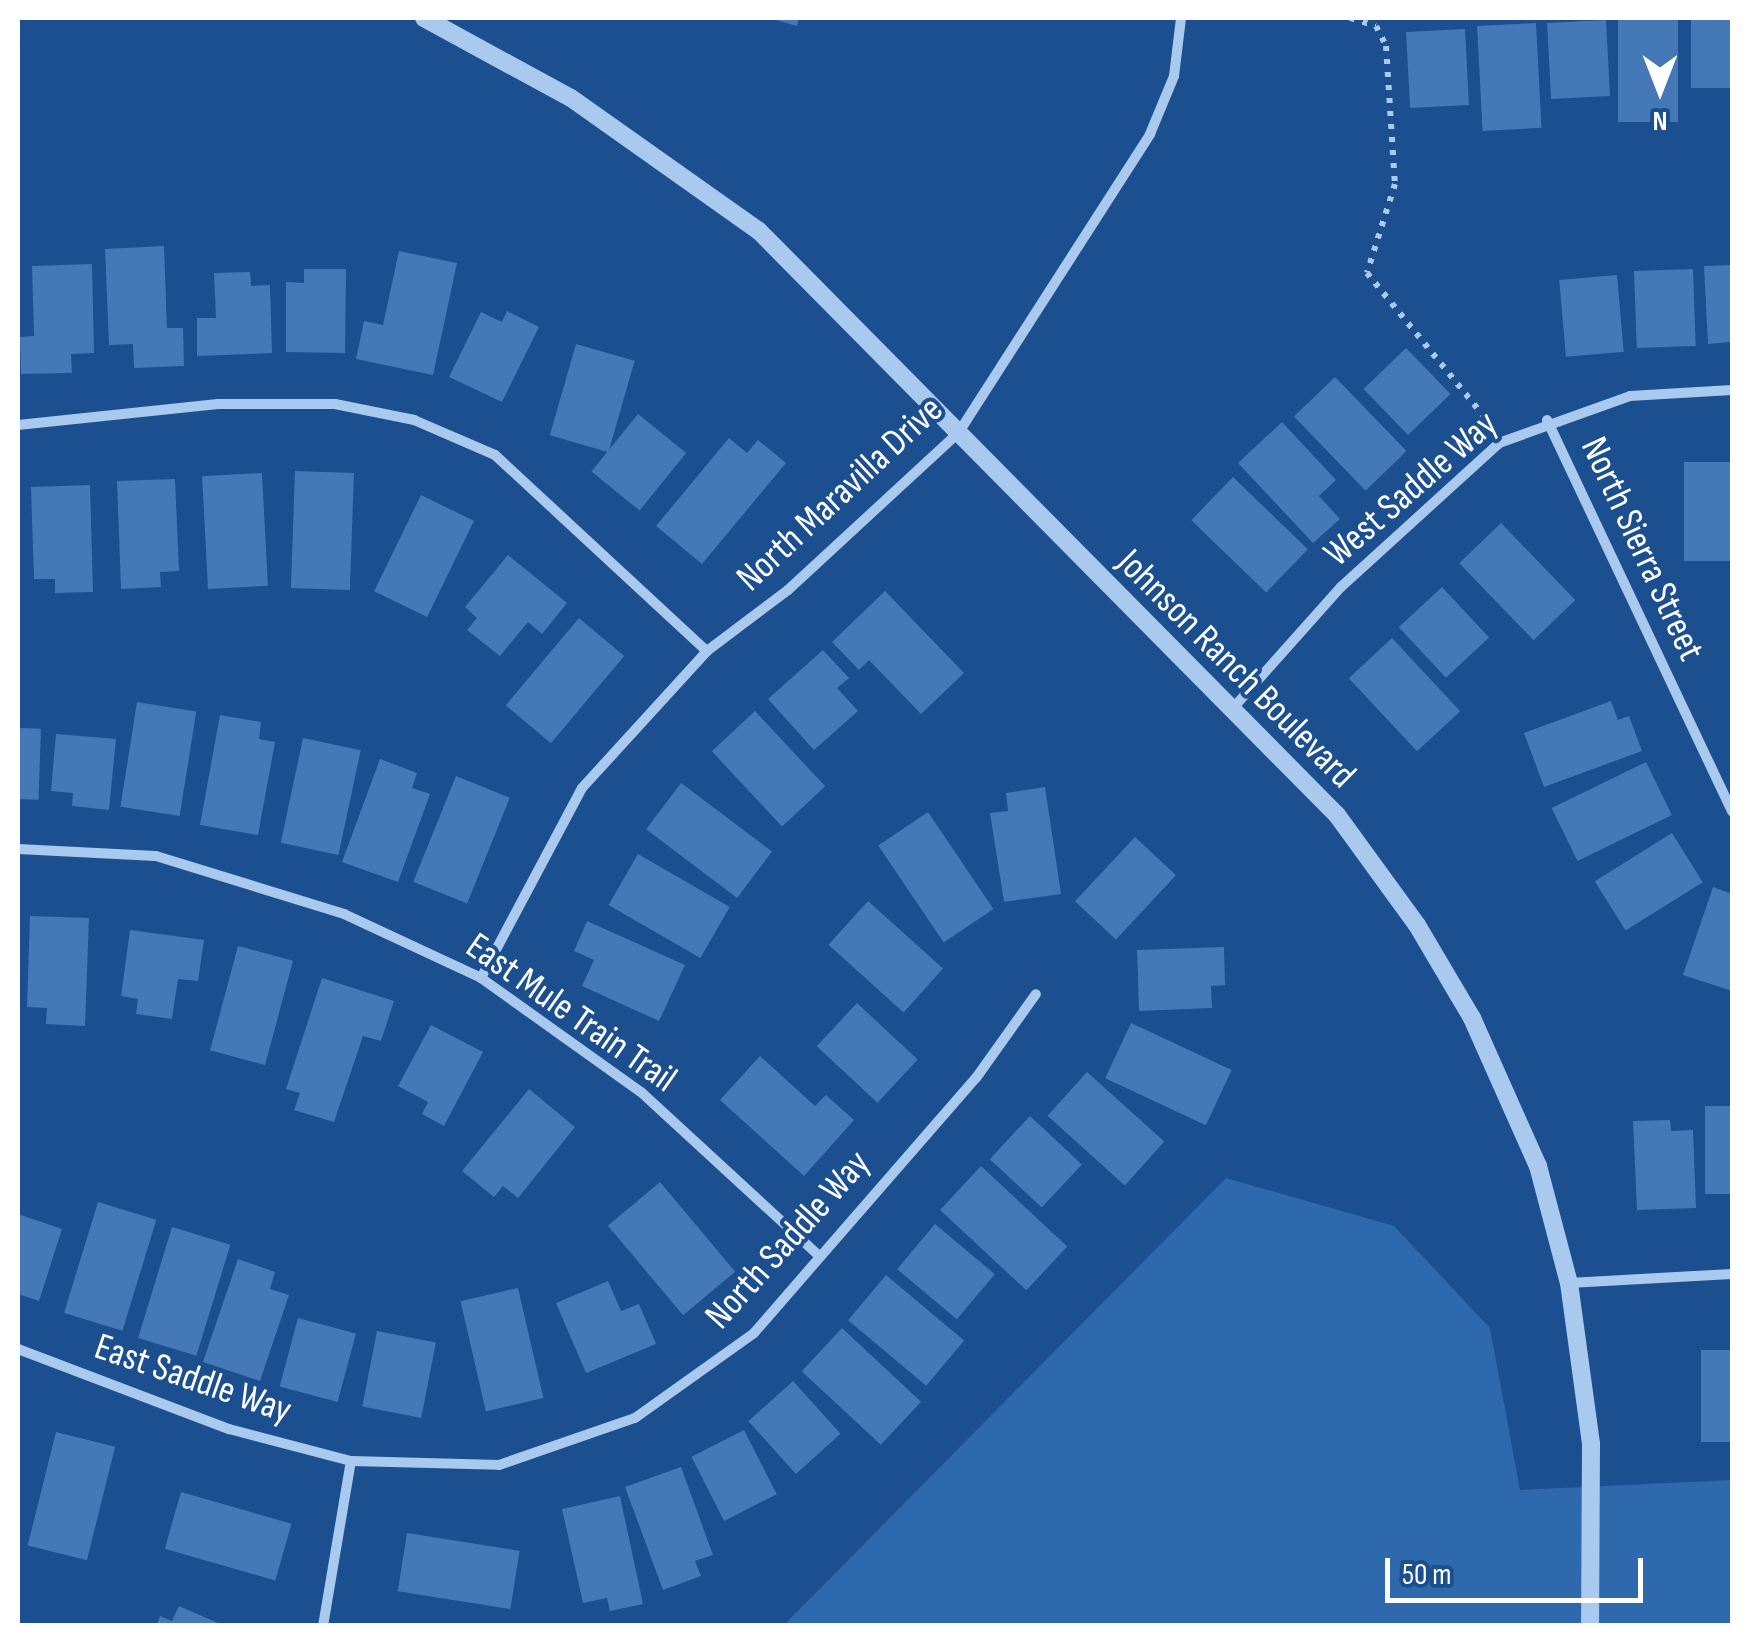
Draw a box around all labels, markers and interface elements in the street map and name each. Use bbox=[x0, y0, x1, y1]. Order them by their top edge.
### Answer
north arrow bbox=[1610, 40, 1710, 140]
text: N bbox=[1653, 104, 1667, 137]
street label: North Maravilla Drive bbox=[727, 387, 953, 601]
street label: West Saddle Way bbox=[1315, 401, 1507, 577]
street label: North Sierra Street bbox=[1570, 430, 1714, 668]
street label: Johnson Ranch Boulevard bbox=[1107, 540, 1365, 798]
street label: East Mule Train Trail bbox=[457, 924, 685, 1102]
street label: North Saddle Way bbox=[696, 1141, 880, 1339]
street label: East Saddle Way bbox=[89, 1324, 297, 1434]
scale bar bbox=[1390, 1538, 1648, 1600]
text: 50 m bbox=[1402, 1557, 1451, 1593]

